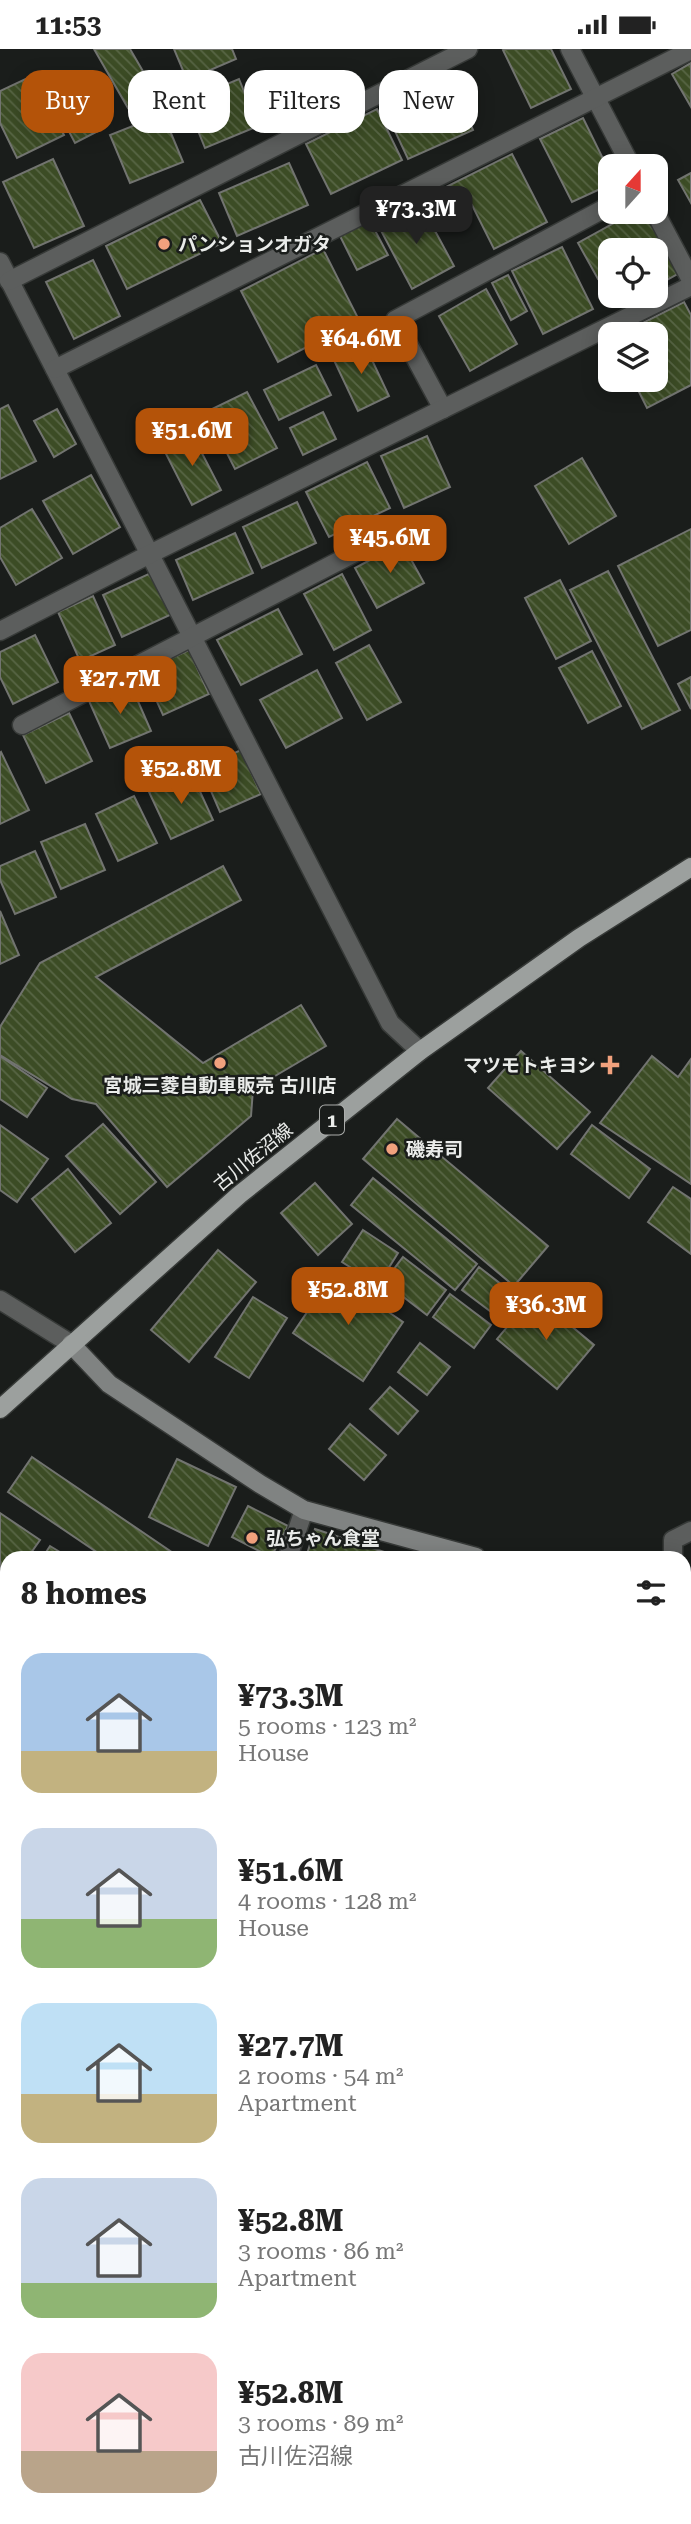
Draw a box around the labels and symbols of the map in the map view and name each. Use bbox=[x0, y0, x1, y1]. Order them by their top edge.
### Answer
north arrow bbox=[598, 154, 668, 224]
pin: ¥73.3M bbox=[359, 187, 473, 246]
place label: パンションオガタ bbox=[178, 233, 331, 256]
marker: パンションオガタ bbox=[156, 236, 172, 252]
pin: ¥64.6M bbox=[304, 317, 418, 376]
pin: ¥51.6M bbox=[135, 409, 249, 468]
pin: ¥45.6M bbox=[333, 515, 447, 575]
pin: ¥27.7M bbox=[63, 657, 177, 716]
pin: ¥52.8M bbox=[124, 747, 238, 806]
place label: マツモトキヨシ bbox=[463, 1054, 596, 1077]
marker: 宮城三菱自動車販売 古川店 bbox=[212, 1055, 228, 1071]
marker: マツモトキヨシ bbox=[602, 1057, 618, 1073]
place label: 宮城三菱自動車販売 古川店 bbox=[104, 1074, 336, 1097]
road number: 1 bbox=[320, 1105, 344, 1135]
street label: 古川佐沼線 bbox=[209, 1118, 297, 1196]
place label: 磯寿司 bbox=[406, 1138, 463, 1161]
marker: 磯寿司 bbox=[384, 1141, 400, 1157]
pin: ¥52.8M bbox=[291, 1267, 405, 1327]
pin: ¥36.3M bbox=[489, 1283, 603, 1342]
place label: 弘ちゃん食堂 bbox=[266, 1527, 380, 1550]
marker: 弘ちゃん食堂 bbox=[244, 1530, 260, 1546]

